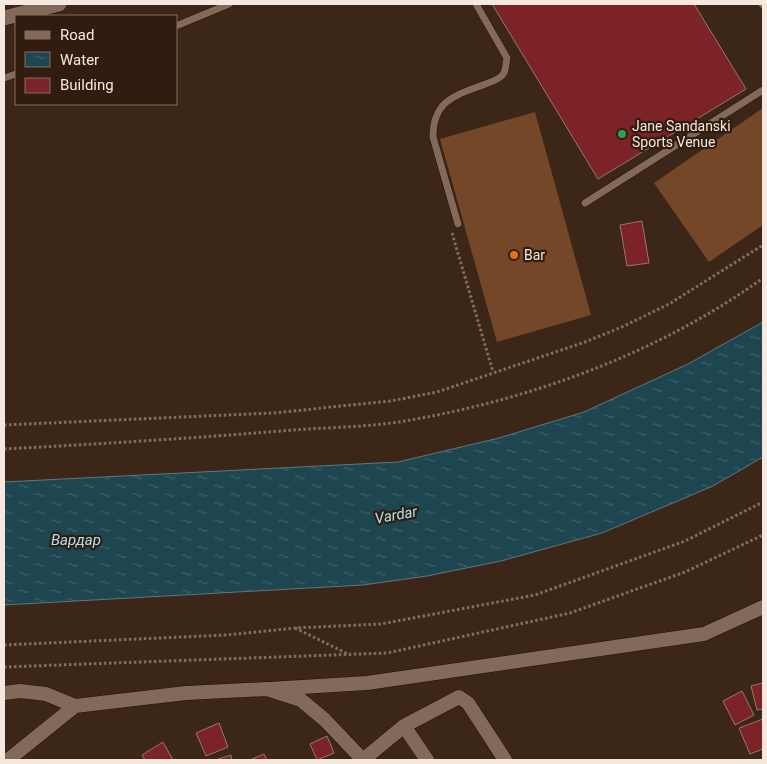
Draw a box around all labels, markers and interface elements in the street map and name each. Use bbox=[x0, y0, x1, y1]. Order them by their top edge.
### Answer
legend bbox=[15, 15, 178, 105]
text: Road bbox=[60, 26, 94, 44]
text: Water bbox=[60, 51, 99, 69]
text: Building bbox=[60, 76, 114, 94]
place label: Jane Sandanski Sports Venue bbox=[632, 118, 731, 150]
marker: Jane Sandanski Sports Venue bbox=[616, 128, 628, 140]
place label: Bar bbox=[524, 247, 545, 263]
marker: Bar bbox=[508, 249, 520, 261]
water label: Vardar bbox=[373, 502, 420, 528]
water label: Вардар bbox=[51, 531, 101, 549]

